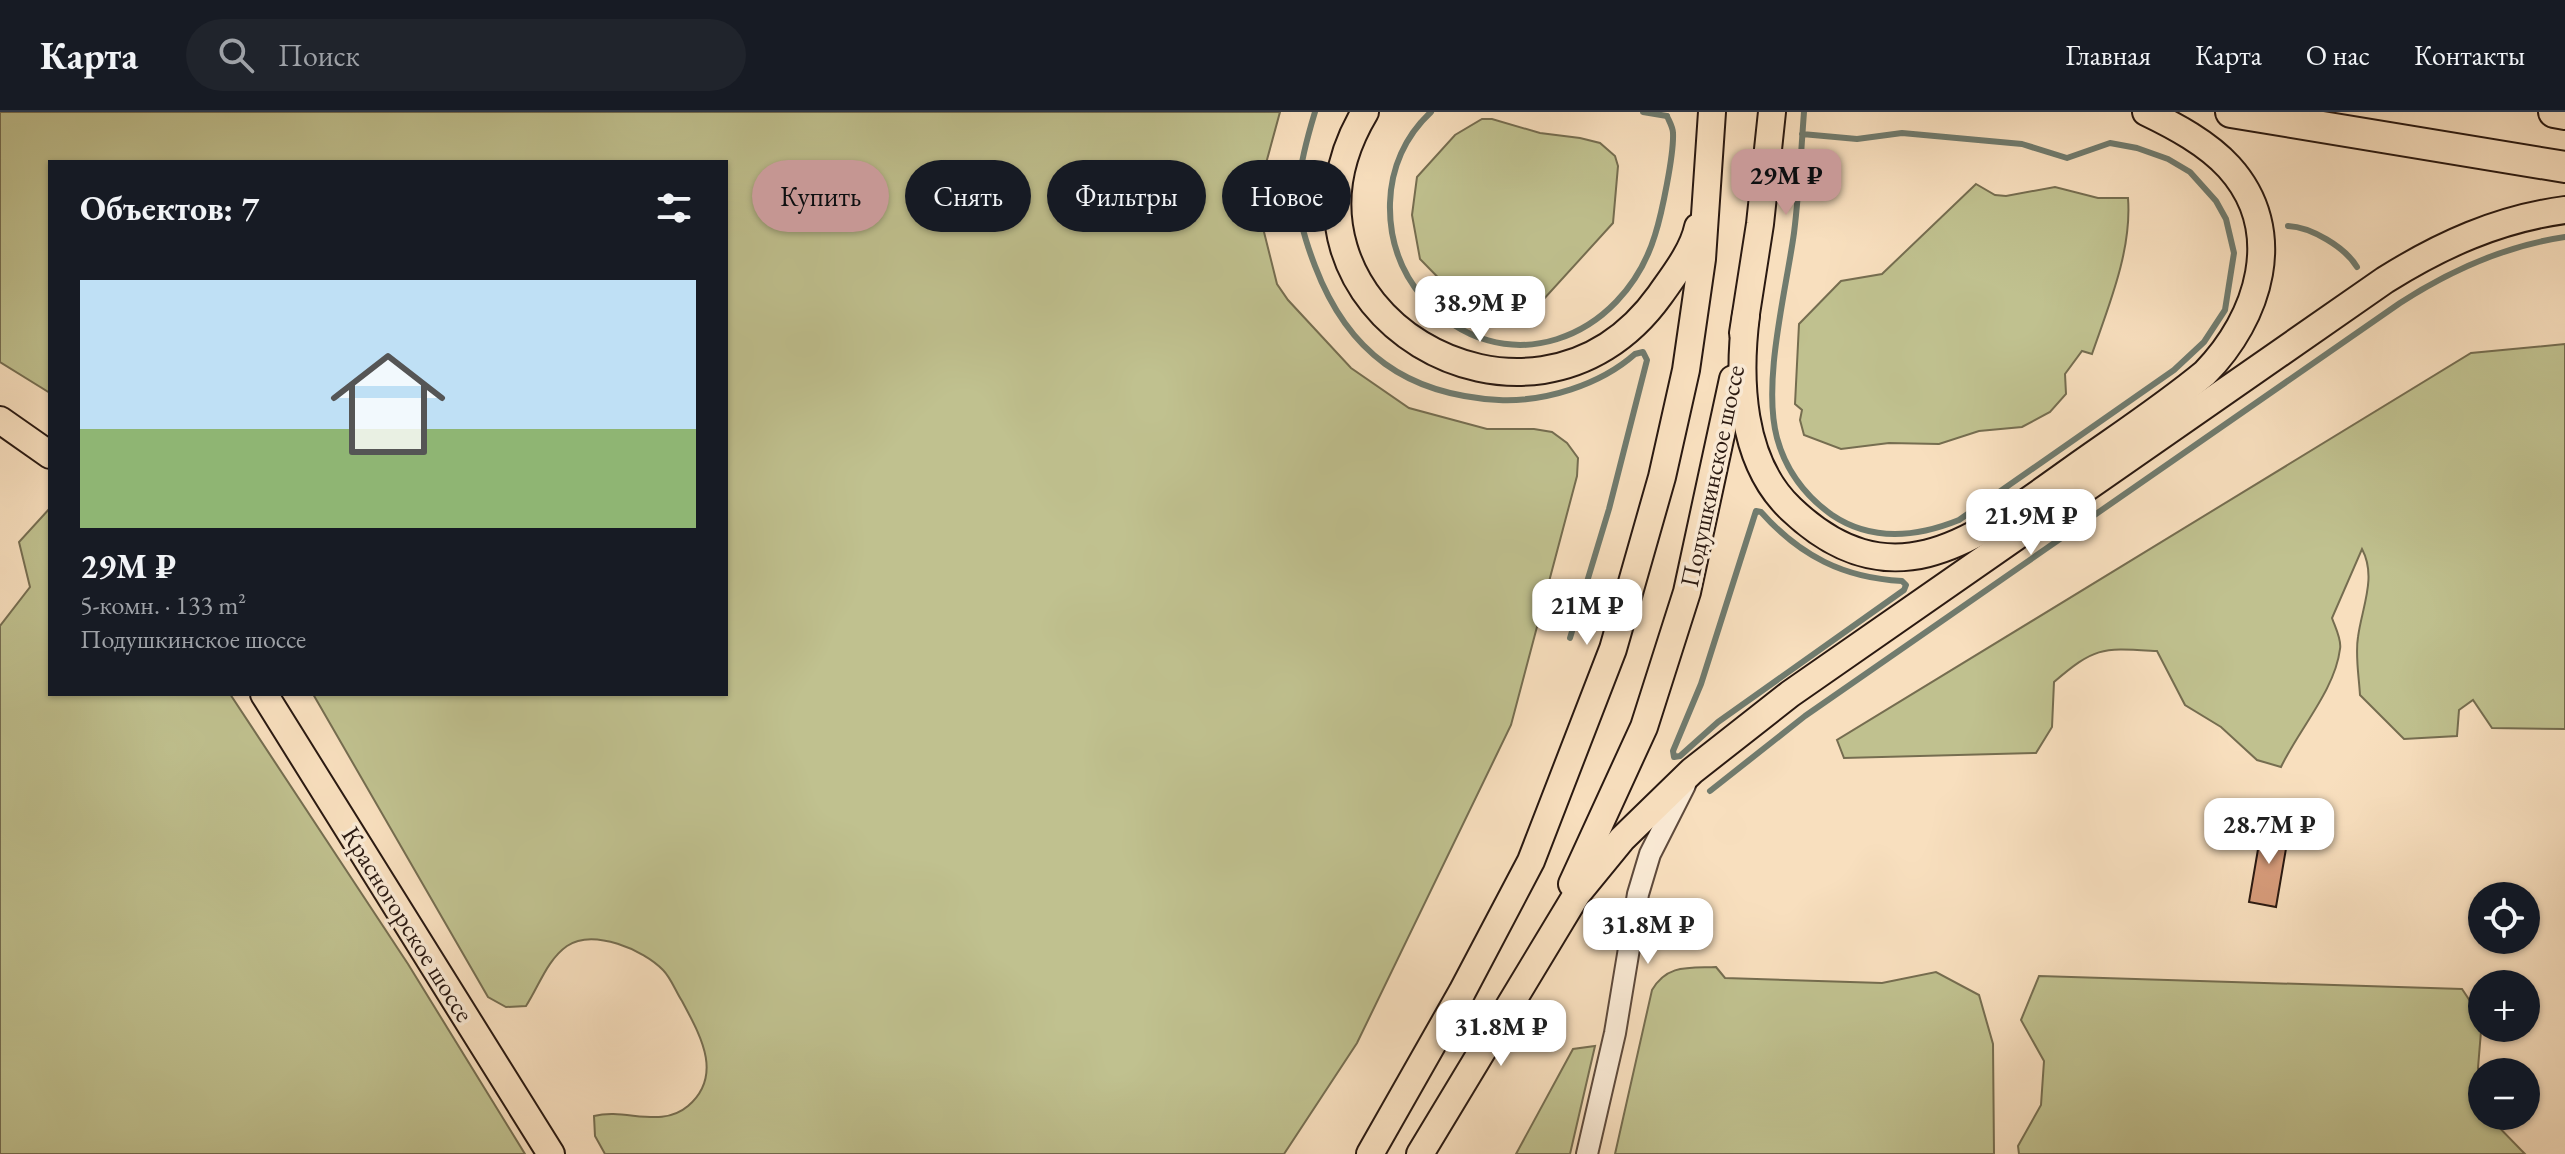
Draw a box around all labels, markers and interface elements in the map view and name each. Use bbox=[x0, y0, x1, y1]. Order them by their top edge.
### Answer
search box bbox=[186, 19, 746, 91]
text: Карта bbox=[40, 31, 138, 80]
icon: search bbox=[214, 33, 258, 77]
text: Поиск bbox=[278, 36, 360, 75]
text: Главная bbox=[2066, 37, 2151, 73]
text: Карта bbox=[2195, 37, 2262, 73]
text: О нас bbox=[2306, 37, 2370, 73]
text: Контакты bbox=[2414, 37, 2525, 73]
pin: 29M ₽ bbox=[1730, 149, 1842, 217]
text: 29M ₽ bbox=[1749, 158, 1823, 192]
chip: Купить bbox=[752, 160, 889, 232]
chip: Снять bbox=[905, 160, 1031, 232]
chip: Фильтры bbox=[1047, 160, 1206, 232]
chip: Новое bbox=[1222, 160, 1351, 232]
text: Объектов: 7 bbox=[80, 186, 259, 230]
icon: filters bbox=[652, 186, 696, 230]
pin: 38.9M ₽ bbox=[1406, 276, 1554, 344]
text: 38.9M ₽ bbox=[1433, 285, 1527, 319]
icon: home bbox=[316, 332, 460, 476]
street label: Подушкинское шоссе bbox=[1672, 362, 1752, 590]
pin: 21.9M ₽ bbox=[1957, 489, 2105, 557]
text: 21.9M ₽ bbox=[1984, 498, 2078, 532]
text: 29M ₽ bbox=[80, 544, 176, 588]
pin: 21M ₽ bbox=[1531, 579, 1643, 647]
text: 5-комн. · 133 m² bbox=[80, 588, 246, 622]
text: 21M ₽ bbox=[1550, 588, 1624, 622]
text: Подушкинское шоссе bbox=[80, 622, 306, 656]
pin: 28.7M ₽ bbox=[2195, 798, 2343, 866]
text: 28.7M ₽ bbox=[2222, 807, 2316, 841]
street label: Красногорское шоссе bbox=[334, 820, 482, 1028]
map controls bbox=[2468, 882, 2540, 1130]
button: locate bbox=[2468, 882, 2540, 954]
pin: 31.8M ₽ bbox=[1574, 898, 1722, 966]
text: 31.8M ₽ bbox=[1601, 907, 1695, 941]
button: + bbox=[2468, 970, 2540, 1042]
pin: 31.8M ₽ bbox=[1427, 1000, 1575, 1068]
text: 31.8M ₽ bbox=[1454, 1009, 1548, 1043]
button: − bbox=[2468, 1058, 2540, 1130]

